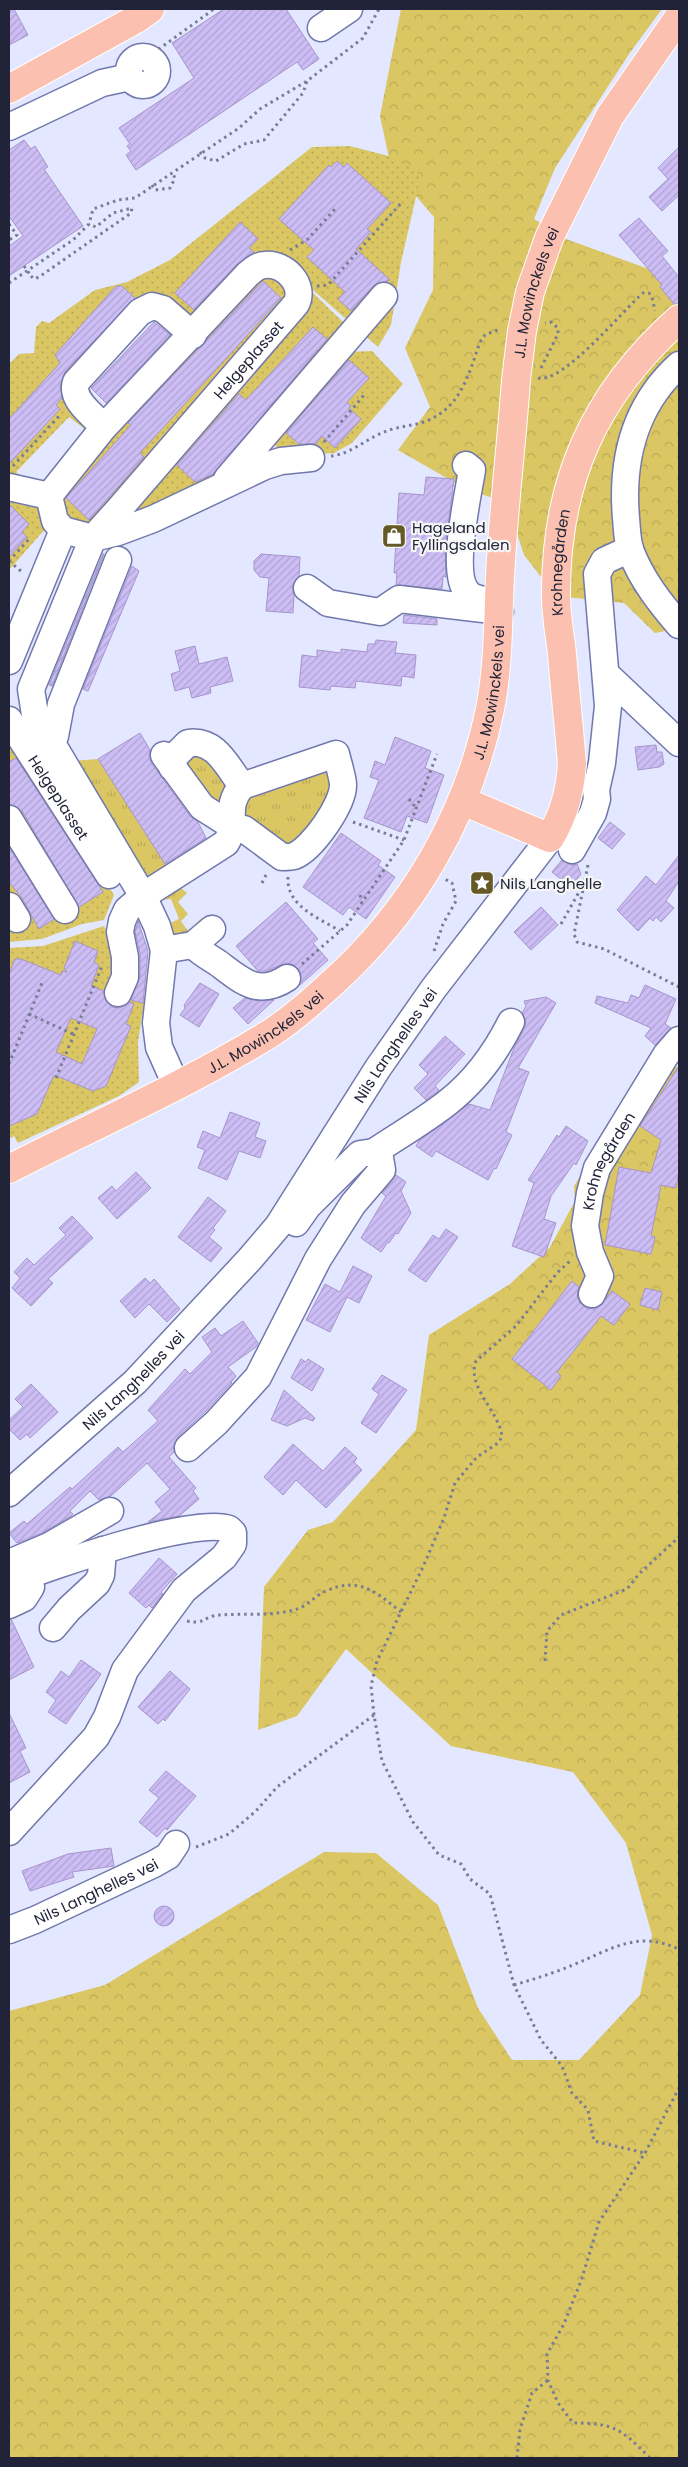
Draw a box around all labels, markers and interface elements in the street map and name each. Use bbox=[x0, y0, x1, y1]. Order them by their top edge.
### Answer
street label: J.L. Mowinckels vei bbox=[508, 223, 564, 360]
street label: Helgeplasset bbox=[208, 316, 288, 403]
street label: Krohnegården bbox=[545, 507, 574, 617]
place label: Hageland Fyllingsdalen bbox=[412, 517, 510, 555]
shop icon: Hageland Fyllingsdalen bbox=[381, 523, 407, 549]
street label: J.L. Mowinckels vei bbox=[467, 625, 509, 762]
street label: Helgeplasset bbox=[24, 751, 94, 844]
place icon: Nils Langhelle bbox=[469, 870, 495, 896]
place label: Nils Langhelle bbox=[500, 873, 602, 894]
street label: Nils Langhelles vei bbox=[348, 983, 442, 1107]
street label: J.L. Mowinckels vei bbox=[203, 985, 328, 1078]
street label: Krohnegården bbox=[577, 1108, 639, 1212]
street label: Nils Langhelles vei bbox=[77, 1325, 189, 1434]
street label: Nils Langhelles vei bbox=[30, 1853, 162, 1930]

